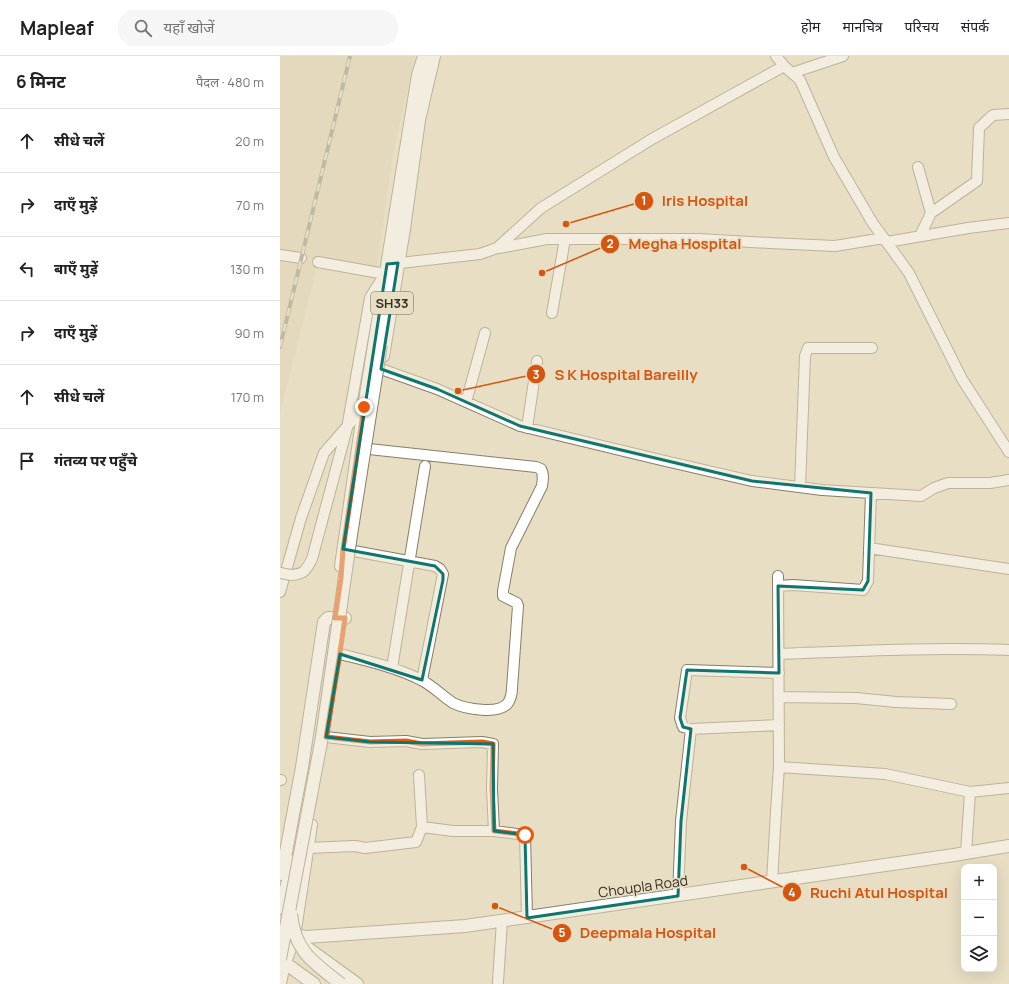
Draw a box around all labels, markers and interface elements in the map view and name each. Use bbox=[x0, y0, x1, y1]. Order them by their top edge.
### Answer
search box bbox=[118, 10, 398, 46]
text: Mapleaf bbox=[20, 15, 94, 41]
icon: search bbox=[132, 17, 154, 39]
text: यहाँ खोजें bbox=[164, 17, 214, 38]
text: होम bbox=[801, 17, 820, 36]
text: मानचित्र bbox=[842, 17, 883, 36]
text: परिचय bbox=[905, 17, 939, 36]
text: संपर्क bbox=[961, 17, 989, 36]
text: 6 मिनट bbox=[16, 70, 66, 93]
text: पैदल · 480 m bbox=[196, 73, 264, 91]
icon: ahead bbox=[16, 130, 38, 152]
text: सीधे चलें bbox=[54, 130, 104, 151]
text: 20 m bbox=[235, 132, 264, 150]
callout: Iris Hospital bbox=[634, 188, 756, 215]
text: Iris Hospital bbox=[662, 190, 748, 211]
text: 1 bbox=[641, 192, 647, 209]
icon: right bbox=[16, 194, 38, 216]
text: दाएँ मुड़ें bbox=[54, 194, 97, 215]
text: 70 m bbox=[236, 196, 264, 214]
callout: Megha Hospital bbox=[600, 231, 749, 258]
text: Megha Hospital bbox=[629, 233, 741, 254]
text: 2 bbox=[606, 235, 614, 252]
icon: left bbox=[16, 258, 38, 280]
text: बाएँ मुड़ें bbox=[54, 258, 98, 279]
text: 130 m bbox=[230, 260, 264, 278]
road number: SH33 bbox=[371, 292, 413, 314]
icon: right bbox=[16, 322, 38, 344]
text: दाएँ मुड़ें bbox=[54, 322, 97, 343]
text: 90 m bbox=[234, 324, 264, 342]
callout: S K Hospital Bareilly bbox=[526, 361, 705, 388]
text: S K Hospital Bareilly bbox=[554, 364, 698, 385]
text: 3 bbox=[533, 366, 540, 383]
icon: ahead bbox=[16, 386, 38, 408]
text: सीधे चलें bbox=[54, 386, 104, 407]
text: 170 m bbox=[231, 388, 264, 406]
route end bbox=[355, 398, 373, 416]
icon: arrive bbox=[16, 450, 38, 472]
text: गंतव्य पर पहुँचे bbox=[54, 450, 137, 471]
route start bbox=[516, 826, 534, 844]
map controls bbox=[961, 864, 997, 972]
button: + bbox=[961, 864, 997, 900]
street label: Choupla Road bbox=[597, 870, 689, 902]
callout: Ruchi Atul Hospital bbox=[782, 879, 956, 906]
text: Ruchi Atul Hospital bbox=[810, 882, 948, 903]
text: 4 bbox=[788, 884, 796, 901]
button: − bbox=[961, 900, 997, 936]
callout: Deepmala Hospital bbox=[552, 919, 725, 946]
text: Deepmala Hospital bbox=[580, 922, 716, 943]
text: 5 bbox=[558, 924, 566, 941]
button: layers bbox=[961, 936, 997, 972]

